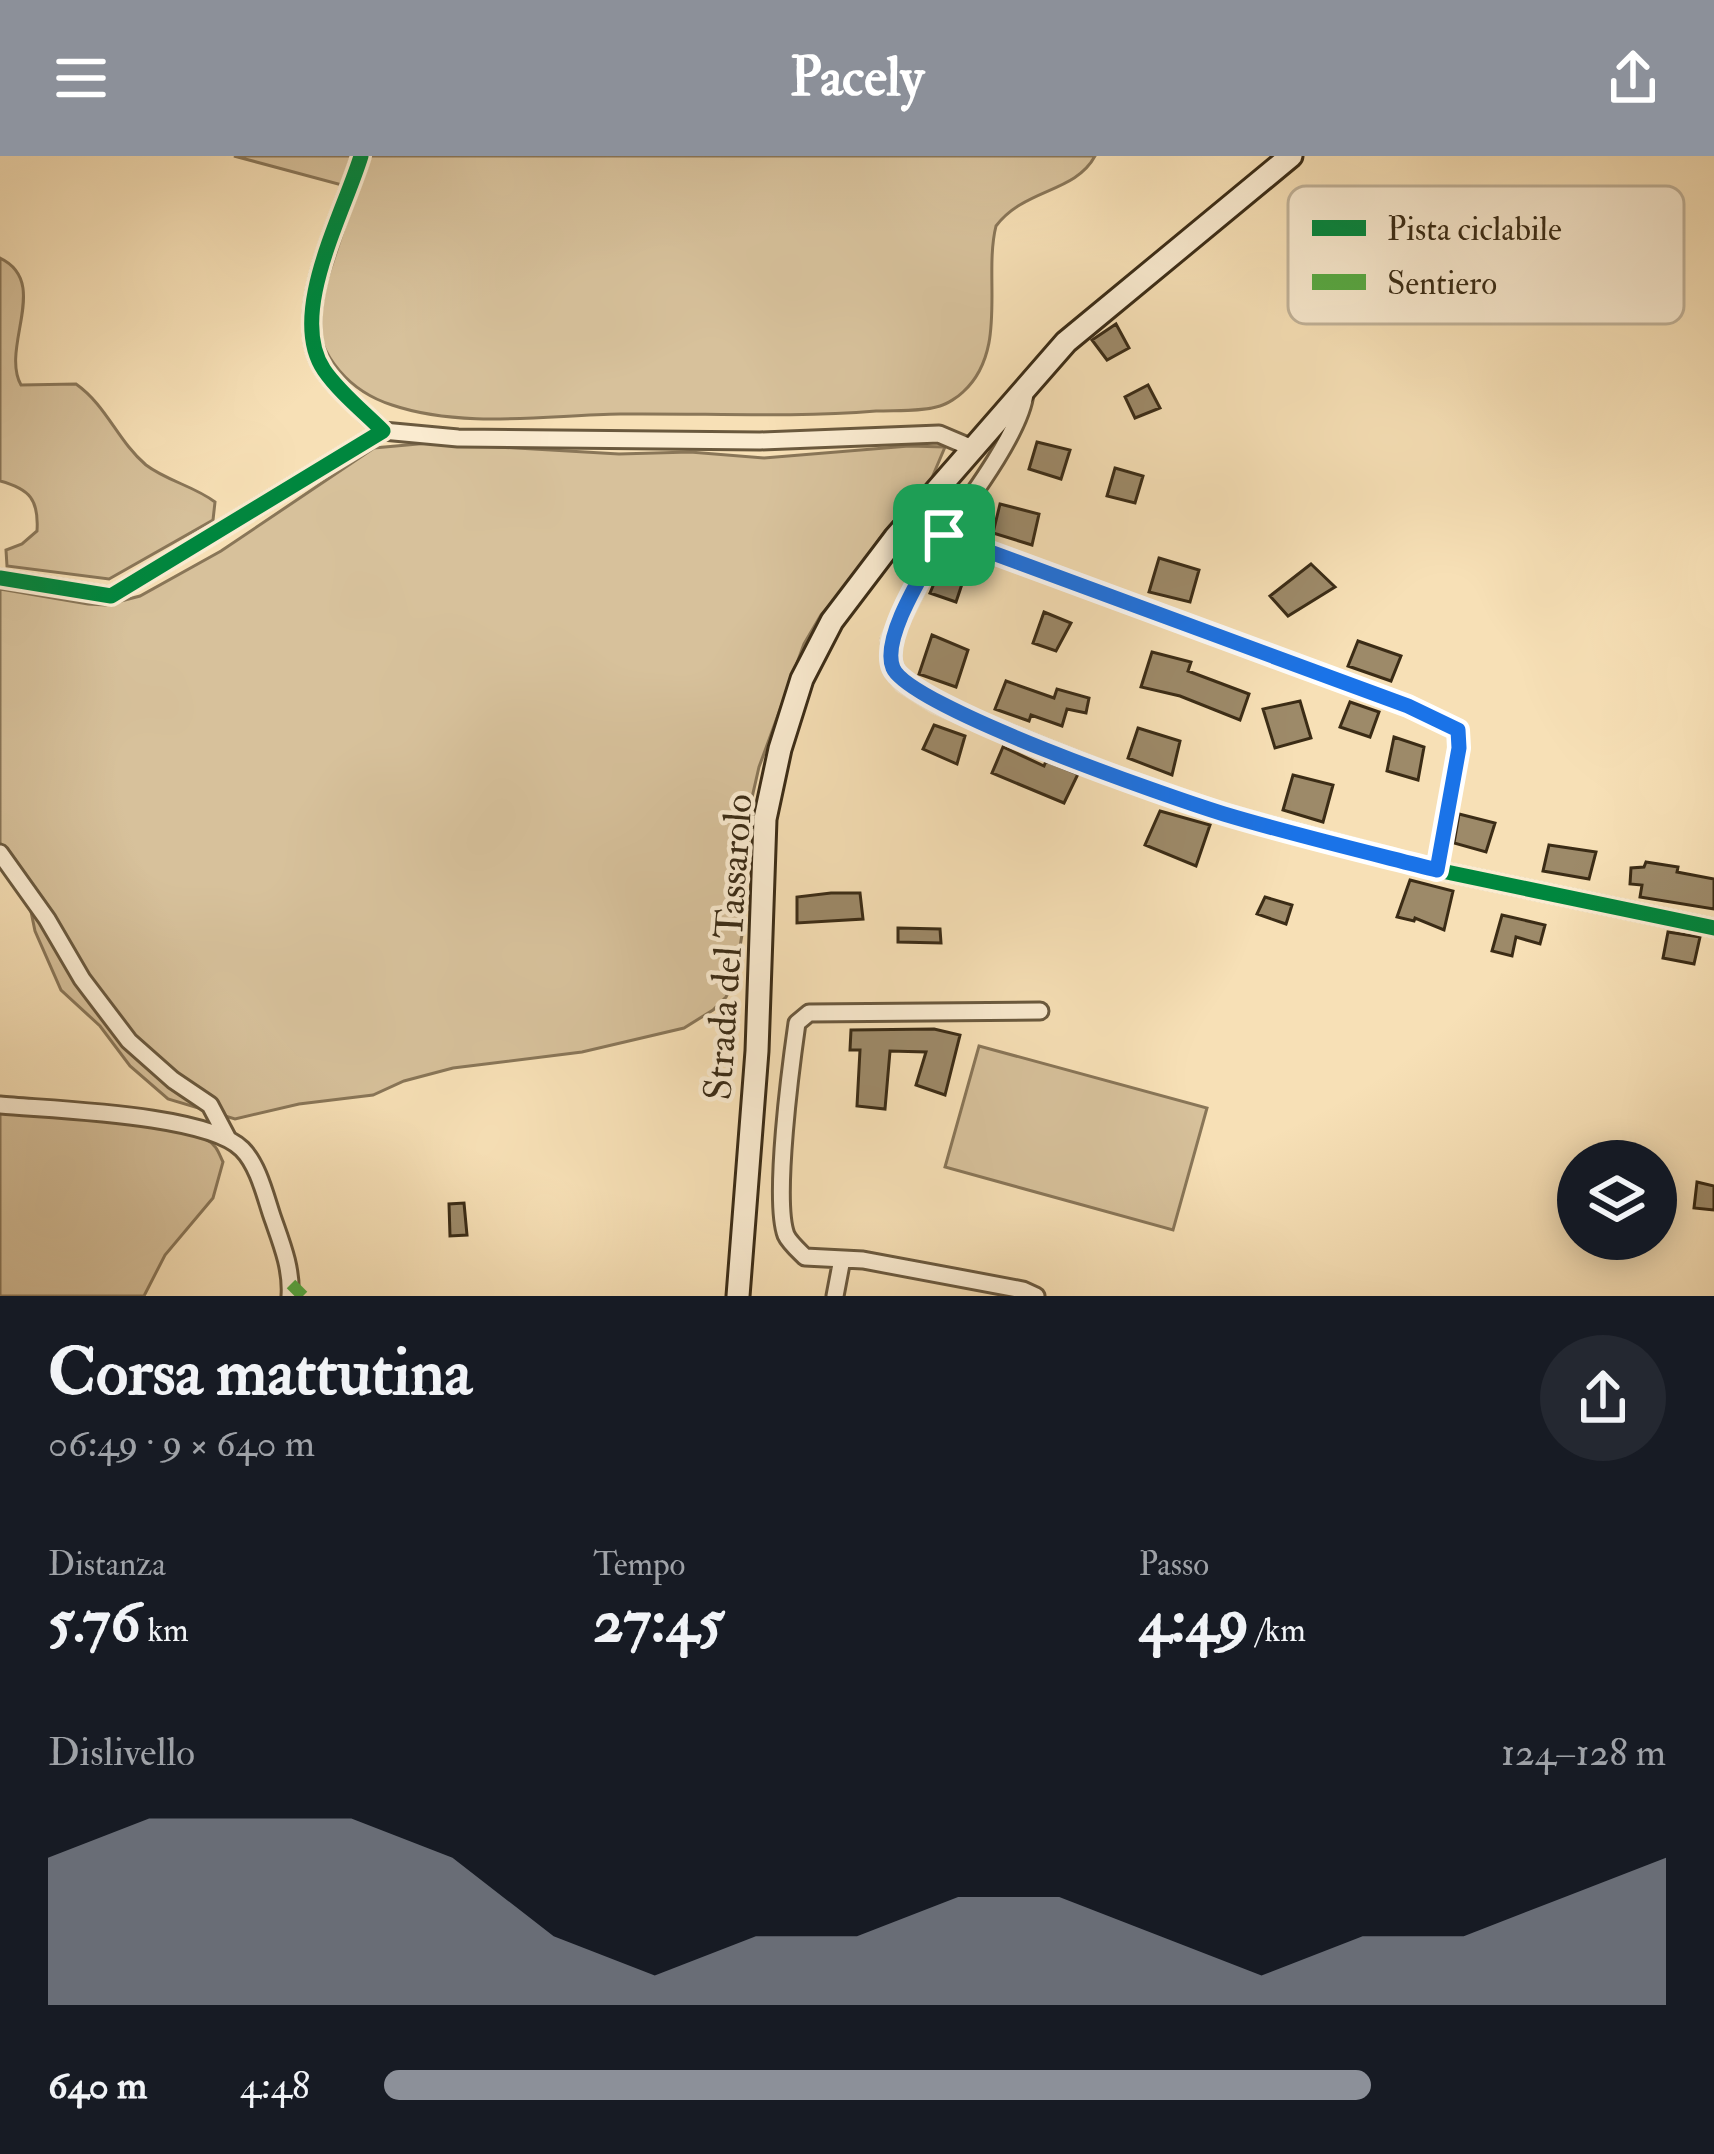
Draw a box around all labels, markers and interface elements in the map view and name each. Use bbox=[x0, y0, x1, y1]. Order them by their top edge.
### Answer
text: Pacely bbox=[790, 44, 924, 112]
icon: menu bbox=[48, 45, 114, 111]
icon: share bbox=[1600, 45, 1666, 111]
legend bbox=[1288, 186, 1684, 324]
text: Pista ciclabile bbox=[1387, 209, 1562, 250]
text: Sentiero bbox=[1387, 263, 1497, 304]
pin bbox=[893, 484, 995, 586]
icon: arrive bbox=[911, 502, 977, 568]
street label: Strada del Tassarolo bbox=[693, 792, 764, 1102]
map controls bbox=[1557, 1140, 1677, 1260]
button: layers bbox=[1557, 1140, 1677, 1260]
text: Corsa mattutina bbox=[48, 1332, 472, 1415]
button: share bbox=[1540, 1335, 1666, 1461]
text: 06:49 · 9 × 640 m bbox=[48, 1419, 315, 1468]
text: Distanza bbox=[48, 1544, 166, 1585]
text: Tempo bbox=[593, 1544, 686, 1585]
text: Passo bbox=[1139, 1544, 1209, 1585]
text: 5.76 bbox=[48, 1585, 140, 1660]
text: 27:45 bbox=[593, 1585, 725, 1660]
text: 4:49 bbox=[1139, 1585, 1249, 1660]
text: km bbox=[140, 1610, 189, 1651]
text: /km bbox=[1249, 1610, 1306, 1651]
text: Dislivello bbox=[48, 1728, 195, 1777]
text: 124–128 m bbox=[1501, 1728, 1666, 1777]
text: 640 m bbox=[48, 2061, 147, 2110]
text: 4:48 bbox=[240, 2061, 310, 2110]

